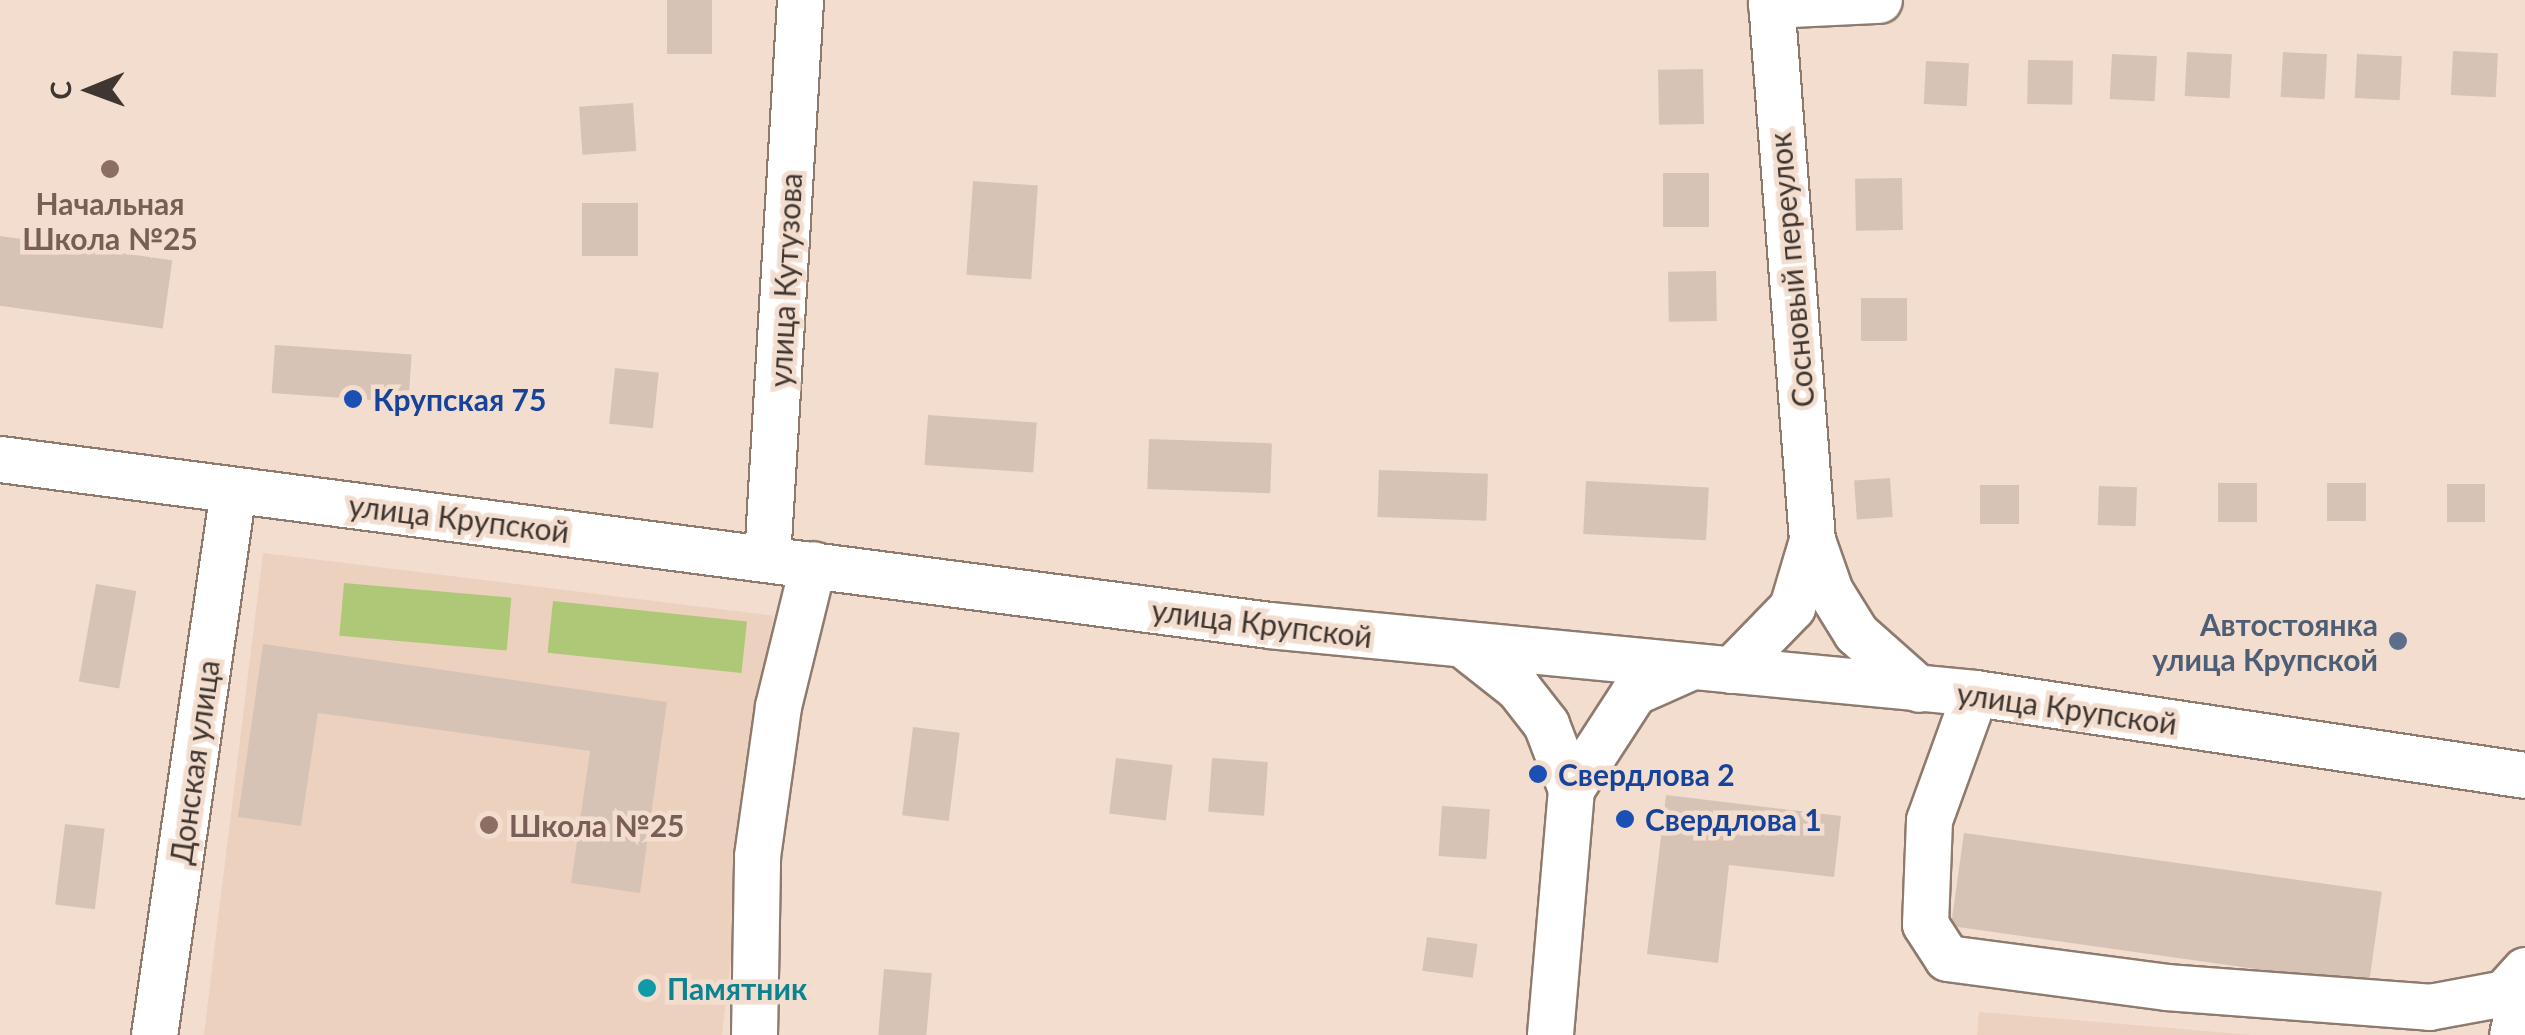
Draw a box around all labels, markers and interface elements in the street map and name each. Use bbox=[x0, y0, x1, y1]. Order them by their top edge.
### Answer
north arrow bbox=[40, 40, 140, 140]
text: С bbox=[43, 81, 77, 100]
street label: Сосновый переулок bbox=[1761, 131, 1821, 409]
marker: Начальная Школа №25 bbox=[99, 158, 121, 180]
street label: улица Кутузова bbox=[761, 172, 809, 388]
place label: Начальная Школа №25 bbox=[22, 185, 198, 256]
place label: Крупская 75 bbox=[373, 381, 546, 417]
marker: Крупская 75 bbox=[342, 388, 364, 410]
street label: улица Крупской bbox=[347, 487, 571, 549]
street label: улица Крупской bbox=[1150, 592, 1374, 654]
place label: Автостоянка улица Крупской bbox=[2152, 606, 2378, 676]
marker: Автостоянка улица Крупской bbox=[2387, 630, 2409, 652]
street label: Донская улица bbox=[162, 658, 226, 866]
street label: улица Крупской bbox=[1955, 675, 2179, 741]
place label: Свердлова 2 bbox=[1558, 756, 1735, 792]
marker: Свердлова 2 bbox=[1527, 763, 1549, 785]
place label: Свердлова 1 bbox=[1645, 801, 1822, 837]
place label: Школа №25 bbox=[509, 807, 684, 843]
marker: Свердлова 1 bbox=[1614, 808, 1636, 830]
marker: Школа №25 bbox=[478, 814, 500, 836]
place label: Памятник bbox=[667, 970, 807, 1006]
marker: Памятник bbox=[636, 977, 658, 999]

